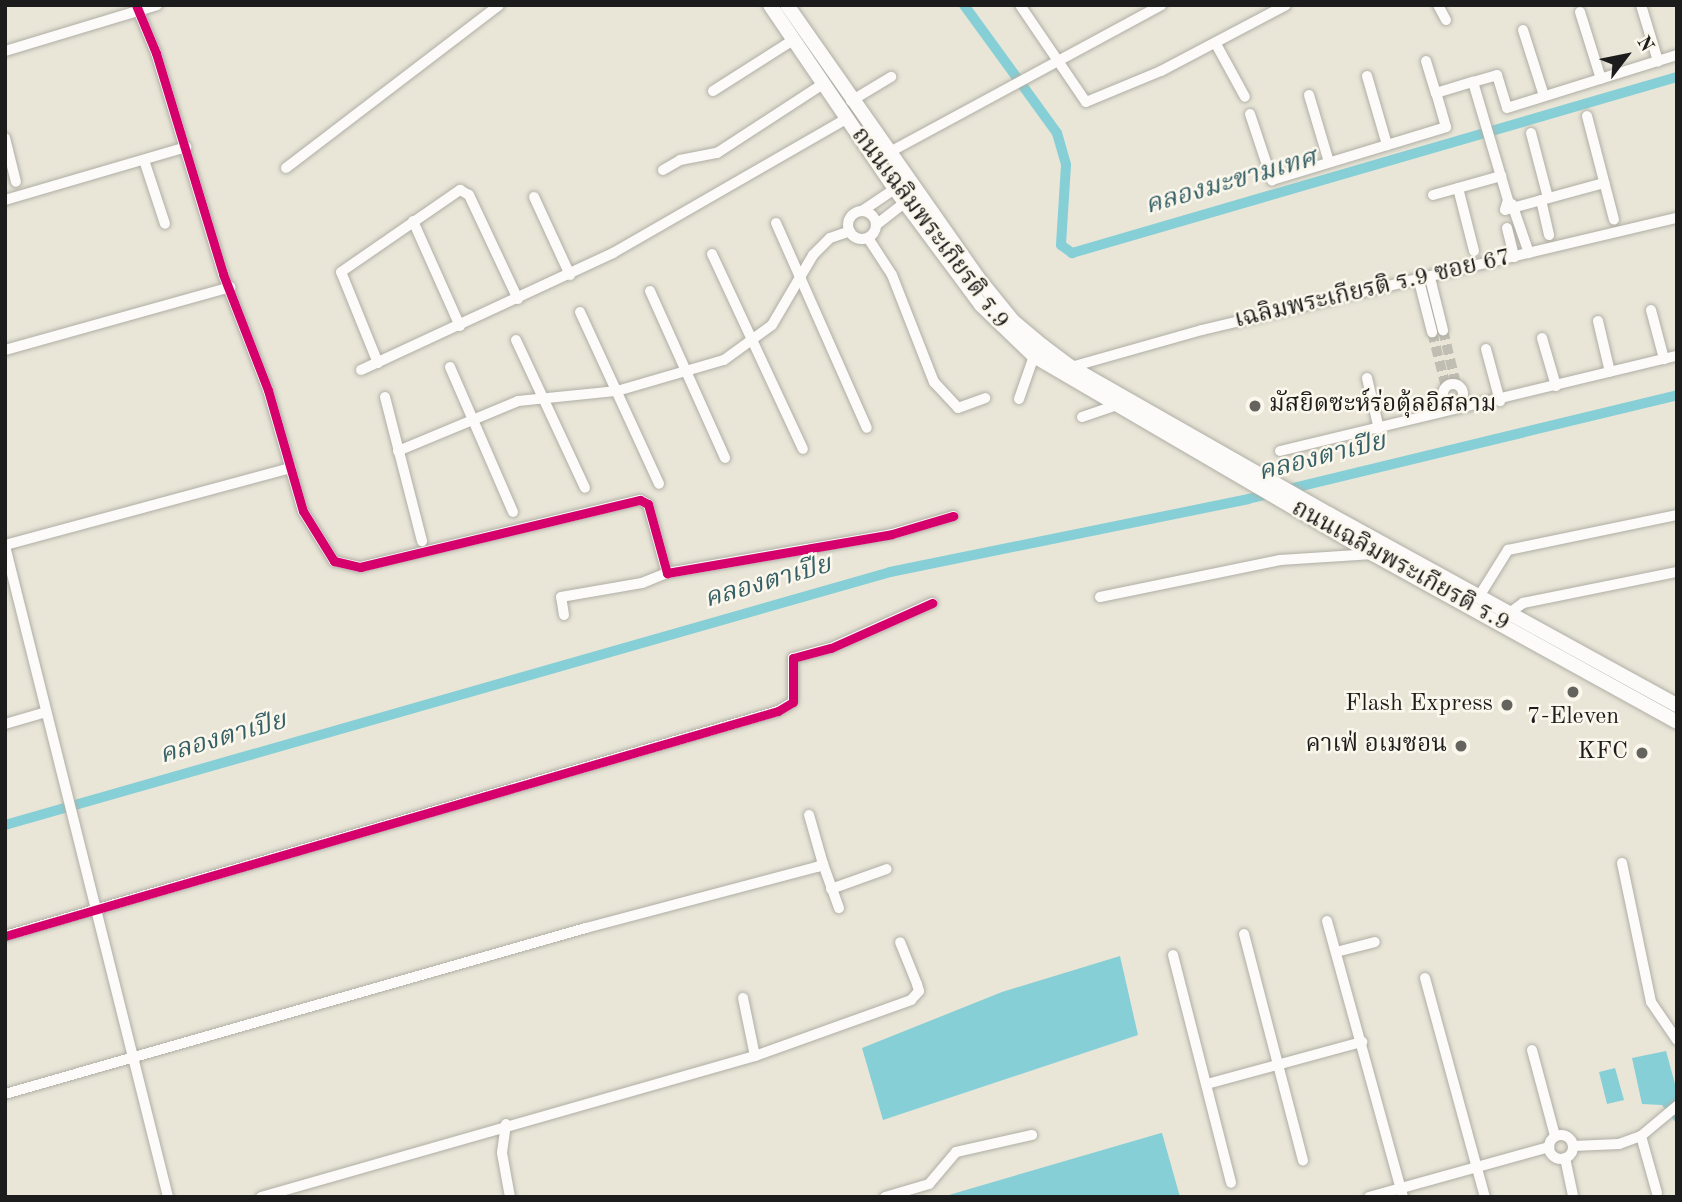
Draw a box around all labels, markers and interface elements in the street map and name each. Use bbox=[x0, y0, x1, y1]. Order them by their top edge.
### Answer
north arrow bbox=[1591, 21, 1661, 91]
text: N bbox=[1632, 33, 1656, 56]
street label: ถนนเฉลิมพระเกียรติ ร.9 bbox=[844, 123, 1014, 335]
water label: คลองมะขามเทศ bbox=[1142, 144, 1320, 222]
street label: เฉลิมพระเกียรติ ร.9 ซอย 67 bbox=[1232, 244, 1514, 336]
place label: มัสยิดซะห์ร่อตุ้ลอิสลาม bbox=[1269, 392, 1496, 420]
marker: มัสยิดซะห์ร่อตุ้ลอิสลาม bbox=[1247, 398, 1263, 414]
water label: คลองตาเปีย bbox=[1255, 427, 1389, 489]
street label: ถนนเฉลิมพระเกียรติ ร.9 bbox=[1286, 495, 1514, 639]
water label: คลองตาเปีย bbox=[701, 550, 835, 616]
marker: 7-Eleven bbox=[1565, 684, 1581, 700]
place label: Flash Express bbox=[1345, 691, 1493, 719]
marker: Flash Express bbox=[1499, 697, 1515, 713]
place label: 7-Eleven bbox=[1527, 704, 1619, 732]
water label: คลองตาเปีย bbox=[156, 706, 290, 772]
place label: คาเฟ่ อเมซอน bbox=[1306, 732, 1447, 760]
marker: คาเฟ่ อเมซอน bbox=[1453, 738, 1469, 754]
place label: KFC bbox=[1578, 739, 1628, 767]
marker: KFC bbox=[1634, 745, 1650, 761]

